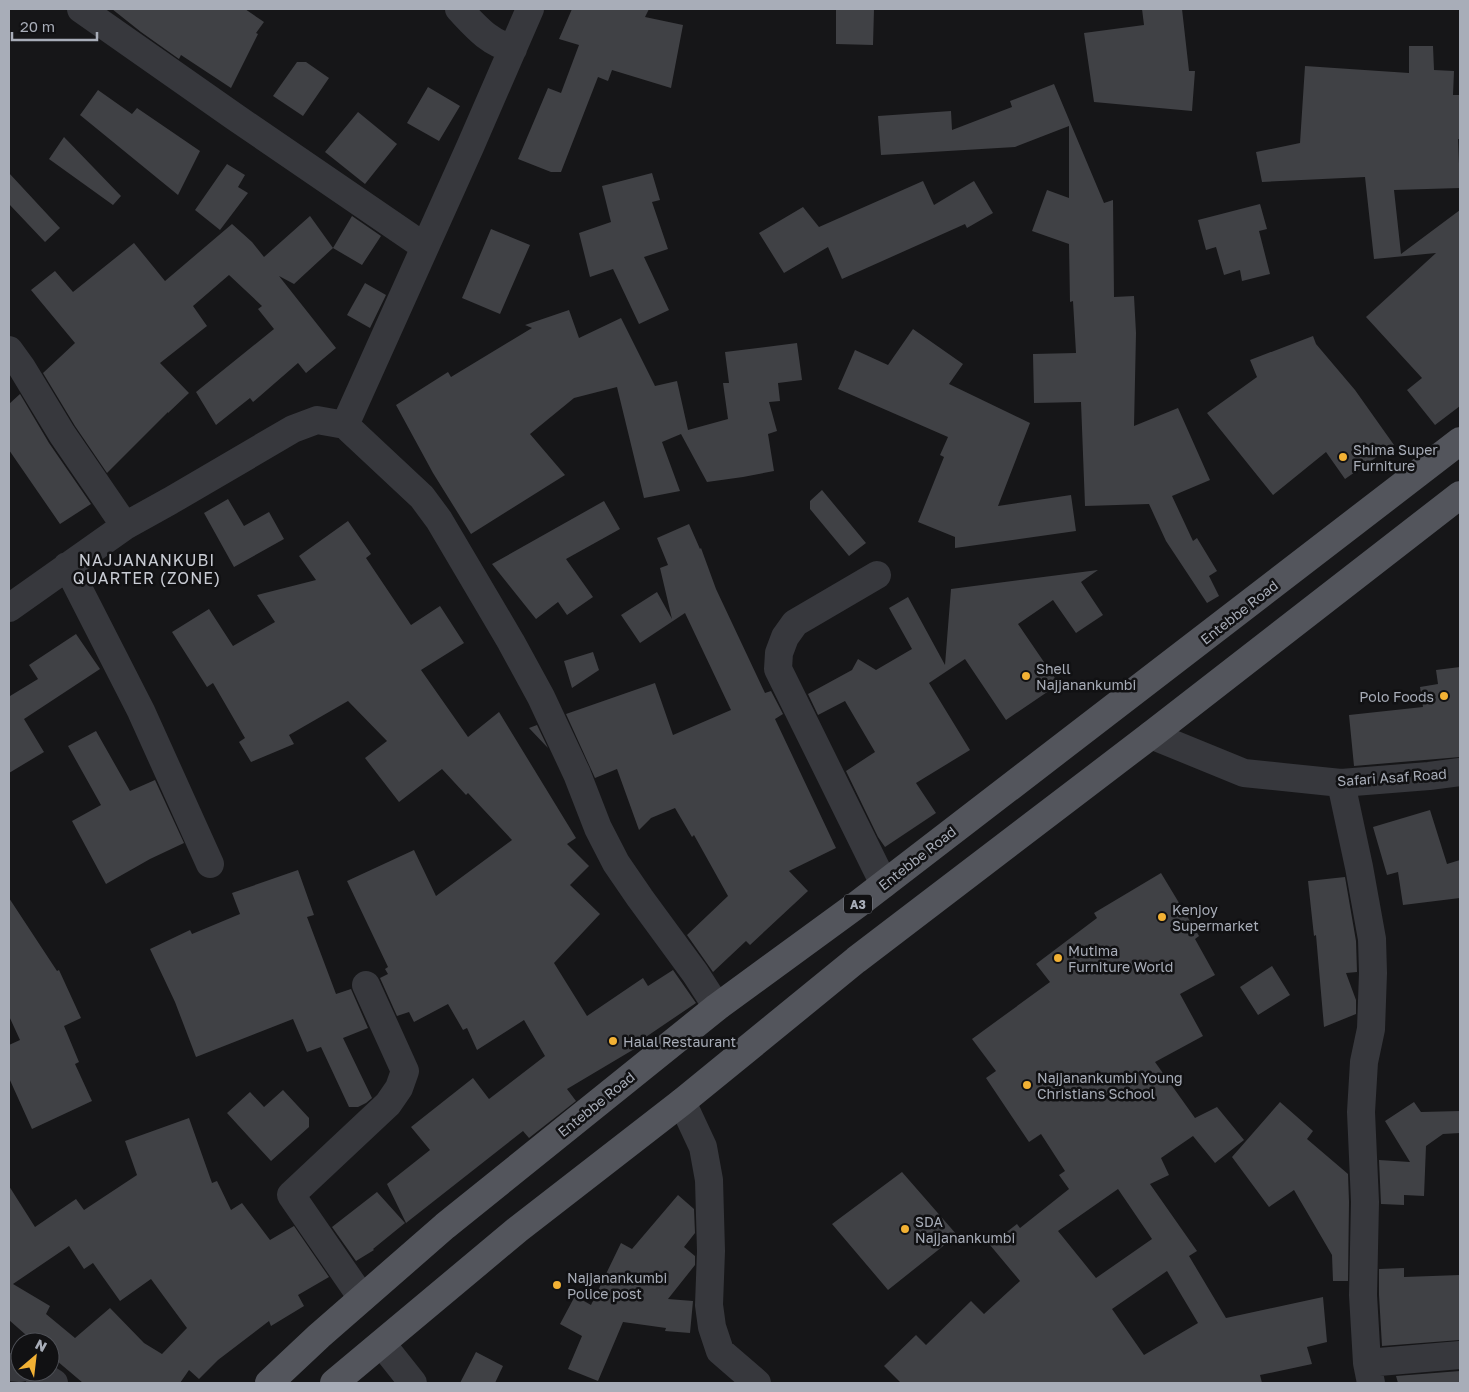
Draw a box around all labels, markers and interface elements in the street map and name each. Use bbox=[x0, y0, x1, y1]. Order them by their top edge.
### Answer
scale bar bbox=[12, 10, 98, 42]
text: 20 m bbox=[20, 17, 55, 35]
place label: Shima Super Furniture bbox=[1353, 441, 1438, 474]
marker: Shima Super Furniture bbox=[1337, 451, 1349, 463]
district label: NAJJANANKUBI QUARTER (ZONE) bbox=[73, 550, 221, 588]
street label: Entebbe Road bbox=[1197, 576, 1281, 648]
place label: Shell Najjanankumbi bbox=[1036, 660, 1136, 693]
marker: Shell Najjanankumbi bbox=[1020, 670, 1032, 682]
place label: Polo Foods bbox=[1359, 688, 1434, 705]
marker: Polo Foods bbox=[1438, 690, 1450, 702]
street label: Safari Asaf Road bbox=[1337, 765, 1447, 789]
street label: Entebbe Road bbox=[875, 822, 959, 894]
road number: A3 bbox=[844, 894, 872, 914]
place label: Kenjoy Supermarket bbox=[1172, 901, 1259, 934]
marker: Kenjoy Supermarket bbox=[1156, 911, 1168, 923]
place label: Mutima Furniture World bbox=[1068, 942, 1173, 975]
marker: Mutima Furniture World bbox=[1052, 952, 1064, 964]
place label: Halal Restaurant bbox=[623, 1033, 736, 1050]
marker: Halal Restaurant bbox=[607, 1035, 619, 1047]
street label: Entebbe Road bbox=[554, 1068, 638, 1140]
place label: Najjanankumbi Young Christians School bbox=[1037, 1069, 1183, 1102]
marker: Najjanankumbi Young Christians School bbox=[1021, 1079, 1033, 1091]
place label: SDA Najjanankumbi bbox=[915, 1213, 1015, 1246]
marker: SDA Najjanankumbi bbox=[899, 1223, 911, 1235]
place label: Najjanankumbi Police post bbox=[567, 1269, 667, 1302]
marker: Najjanankumbi Police post bbox=[551, 1279, 563, 1291]
north arrow bbox=[10, 1332, 60, 1382]
text: N bbox=[33, 1335, 50, 1355]

